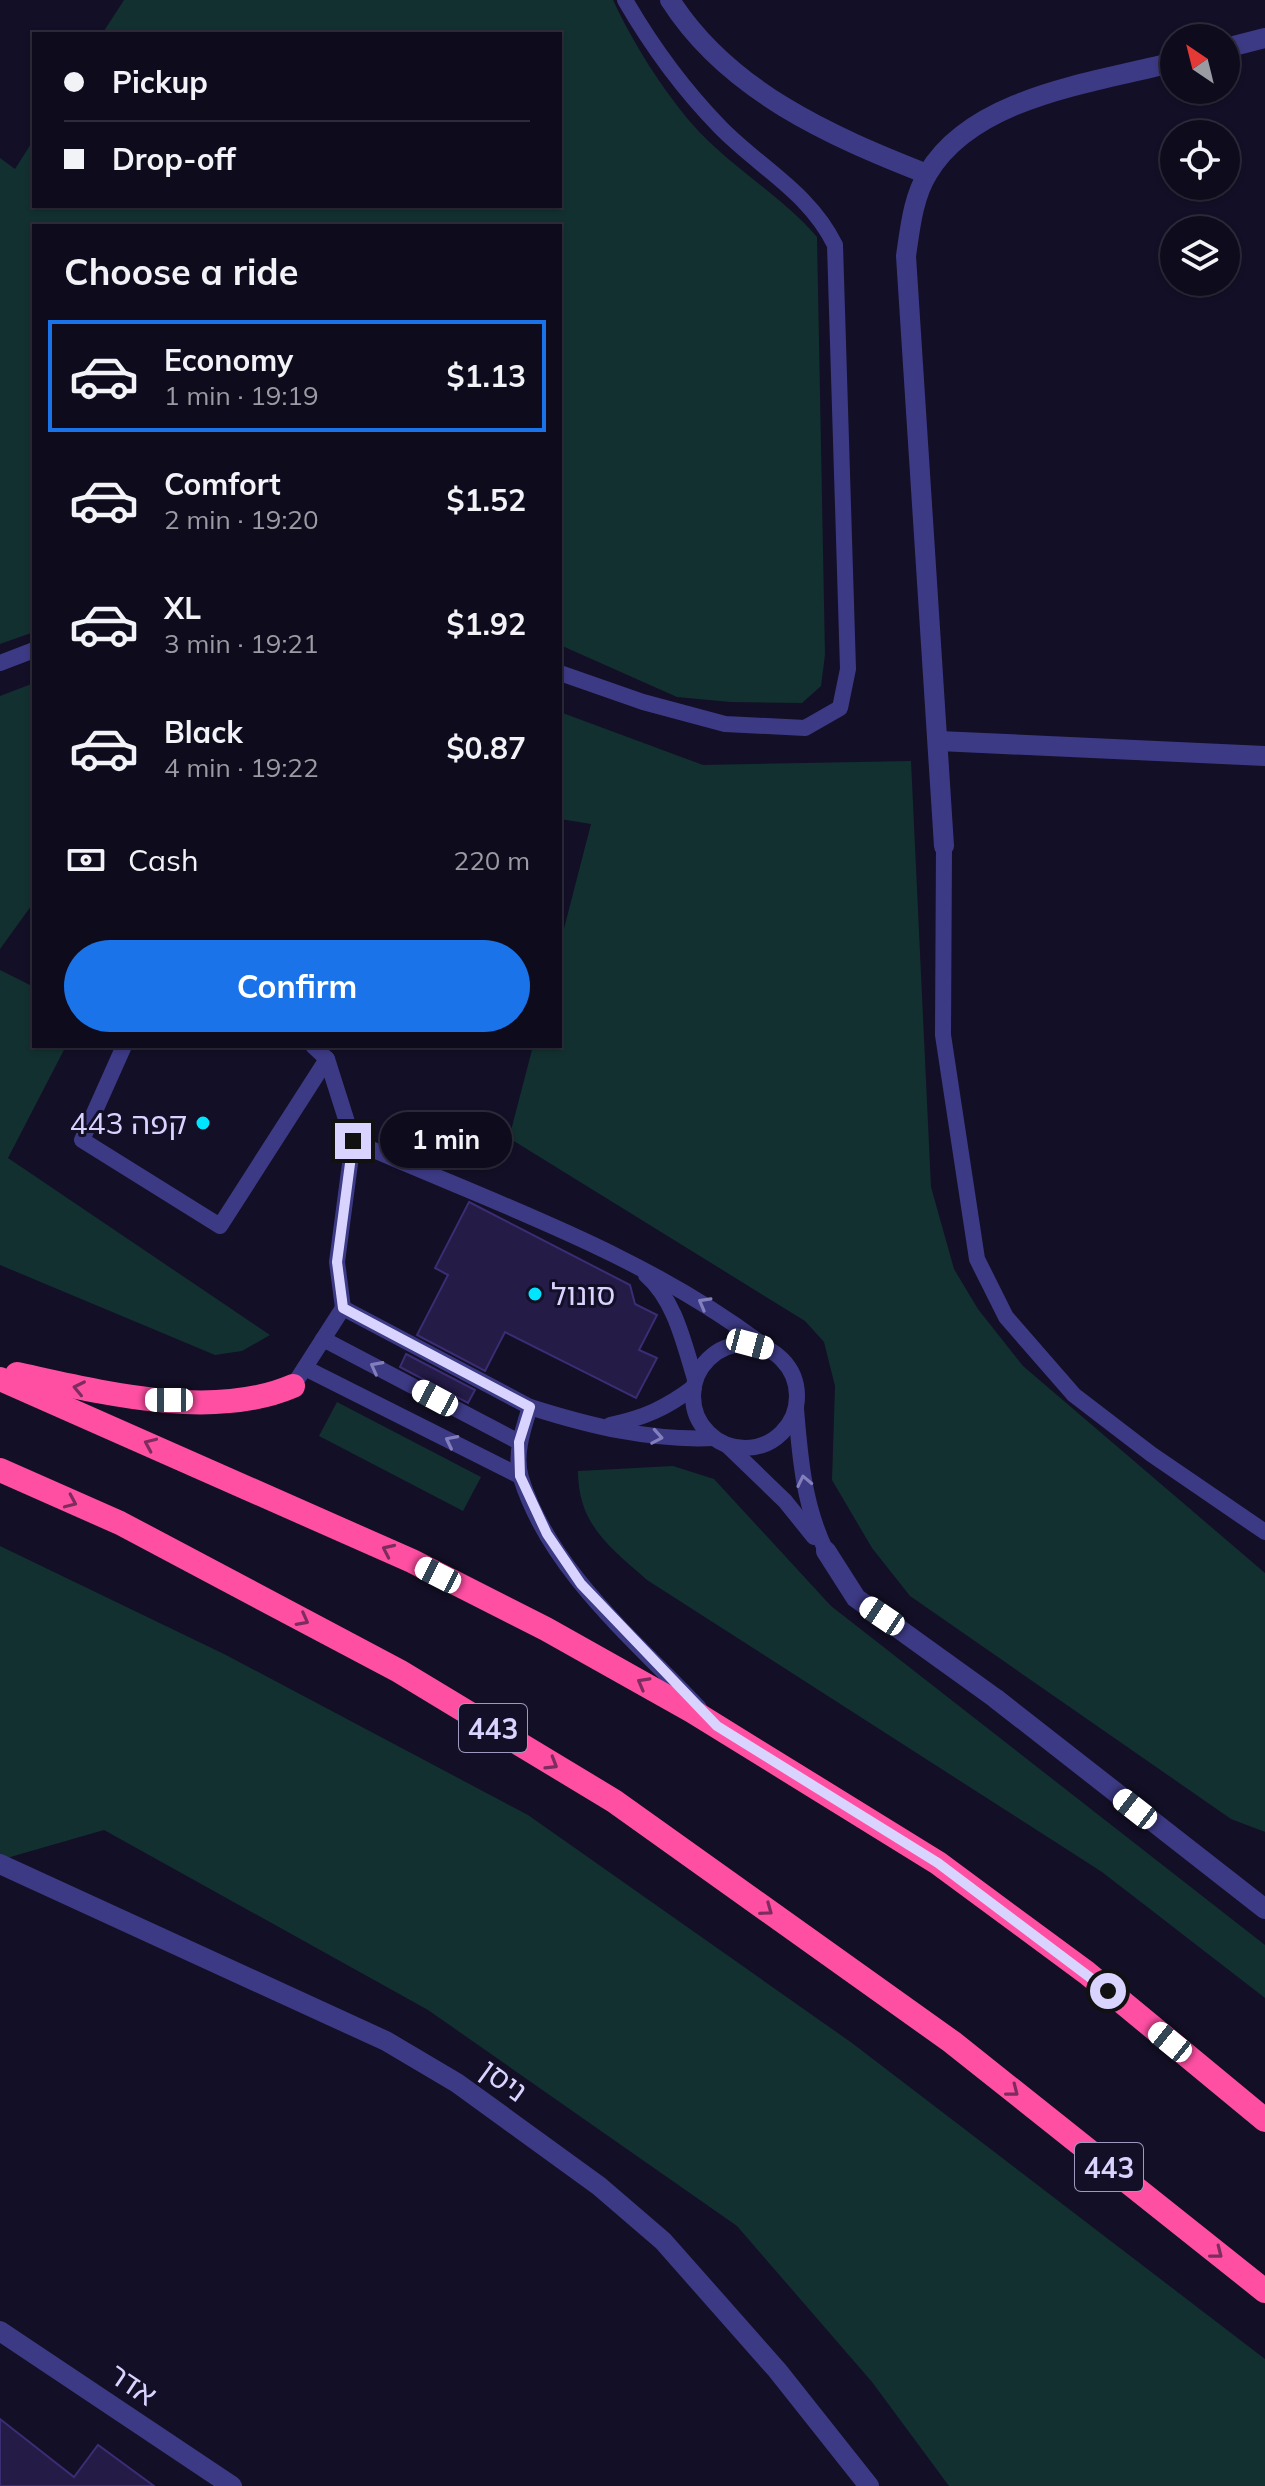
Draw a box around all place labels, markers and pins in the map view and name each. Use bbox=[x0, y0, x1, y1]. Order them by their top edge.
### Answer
place label: קפה 443 bbox=[70, 1104, 187, 1142]
marker: קפה 443 bbox=[194, 1114, 212, 1132]
place label: סונול bbox=[551, 1275, 615, 1313]
marker: סונול bbox=[526, 1285, 544, 1303]

